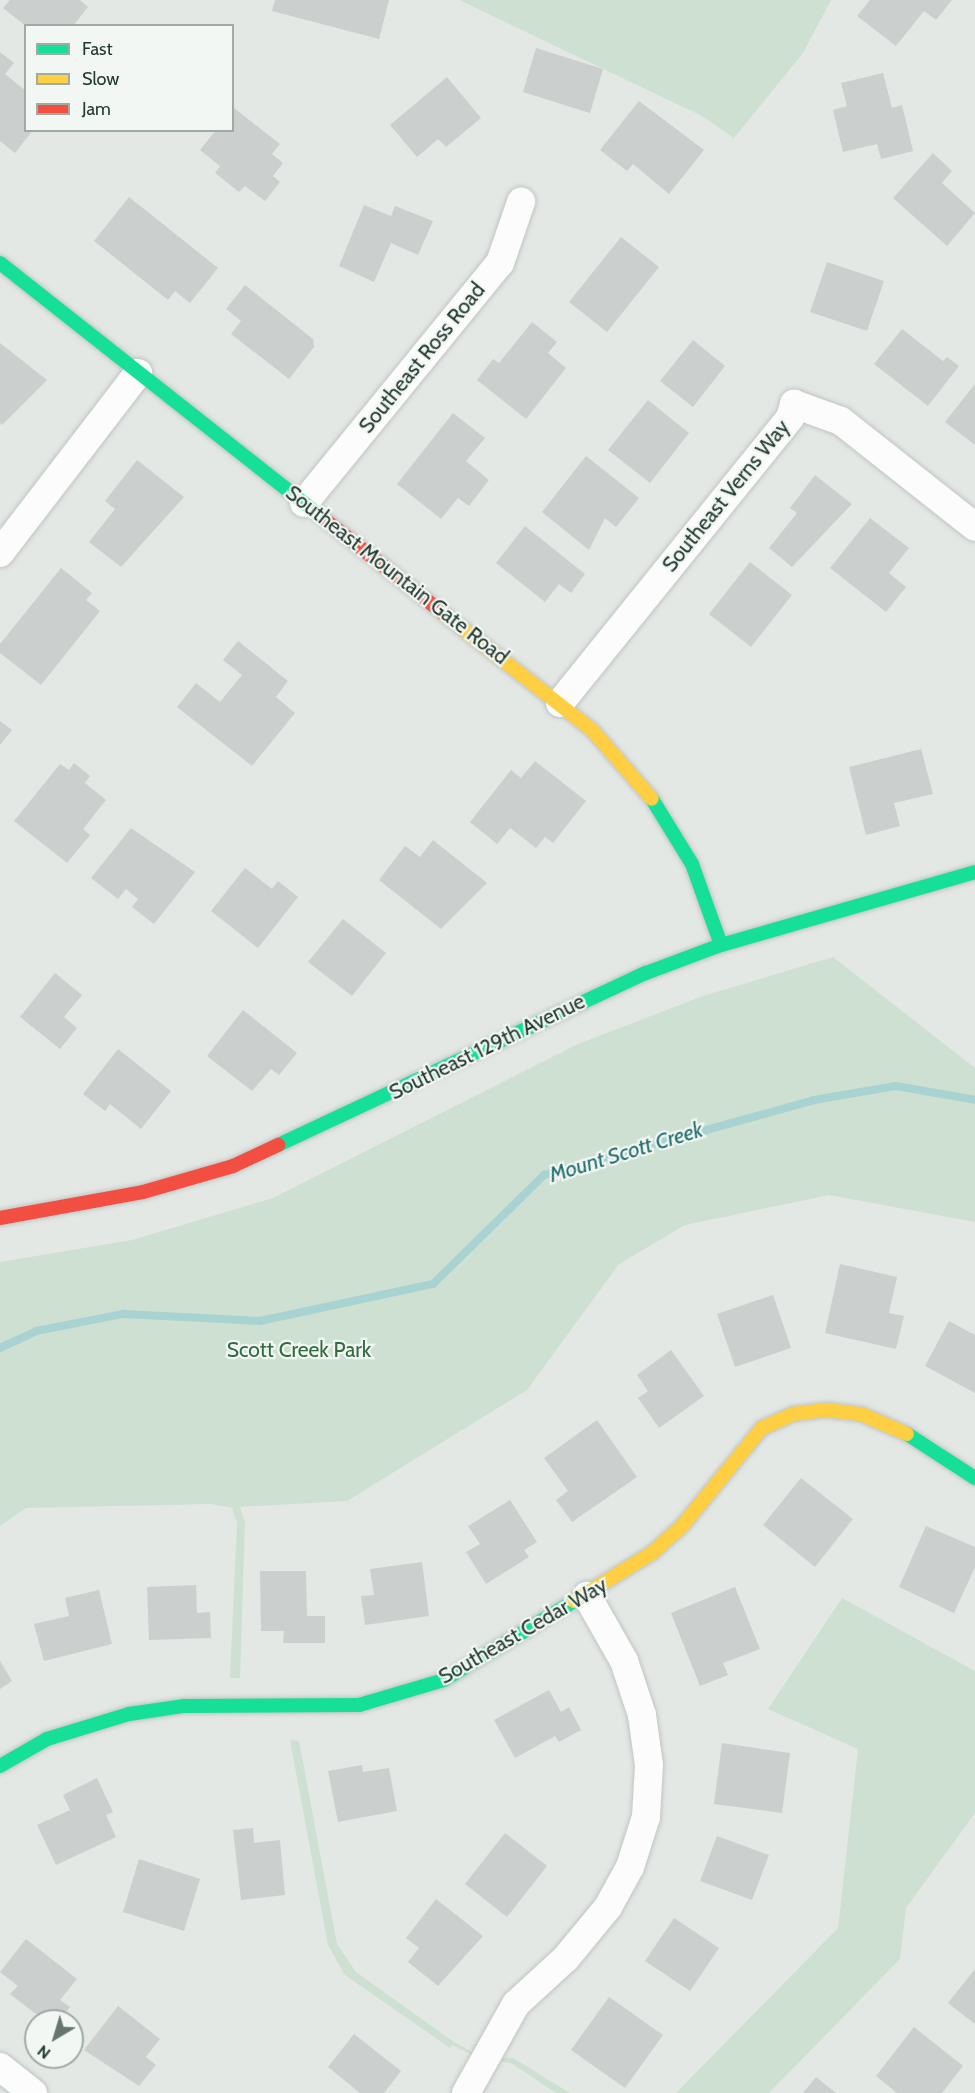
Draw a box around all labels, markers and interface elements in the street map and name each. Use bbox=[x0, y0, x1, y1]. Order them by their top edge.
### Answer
legend bbox=[24, 24, 234, 132]
text: Fast bbox=[82, 38, 113, 60]
text: Slow bbox=[82, 68, 119, 90]
text: Jam bbox=[82, 98, 111, 120]
street label: Southeast Ross Road bbox=[354, 278, 490, 438]
street label: Southeast Verns Way bbox=[657, 415, 795, 577]
street label: Southeast Mountain Gate Road bbox=[281, 480, 513, 670]
street label: Southeast 129th Avenue bbox=[385, 989, 589, 1105]
water label: Mount Scott Creek bbox=[546, 1116, 706, 1188]
park label: Scott Creek Park bbox=[227, 1337, 371, 1363]
street label: Southeast Cedar Way bbox=[434, 1572, 612, 1690]
north arrow bbox=[24, 2009, 84, 2069]
text: N bbox=[34, 2041, 54, 2063]

